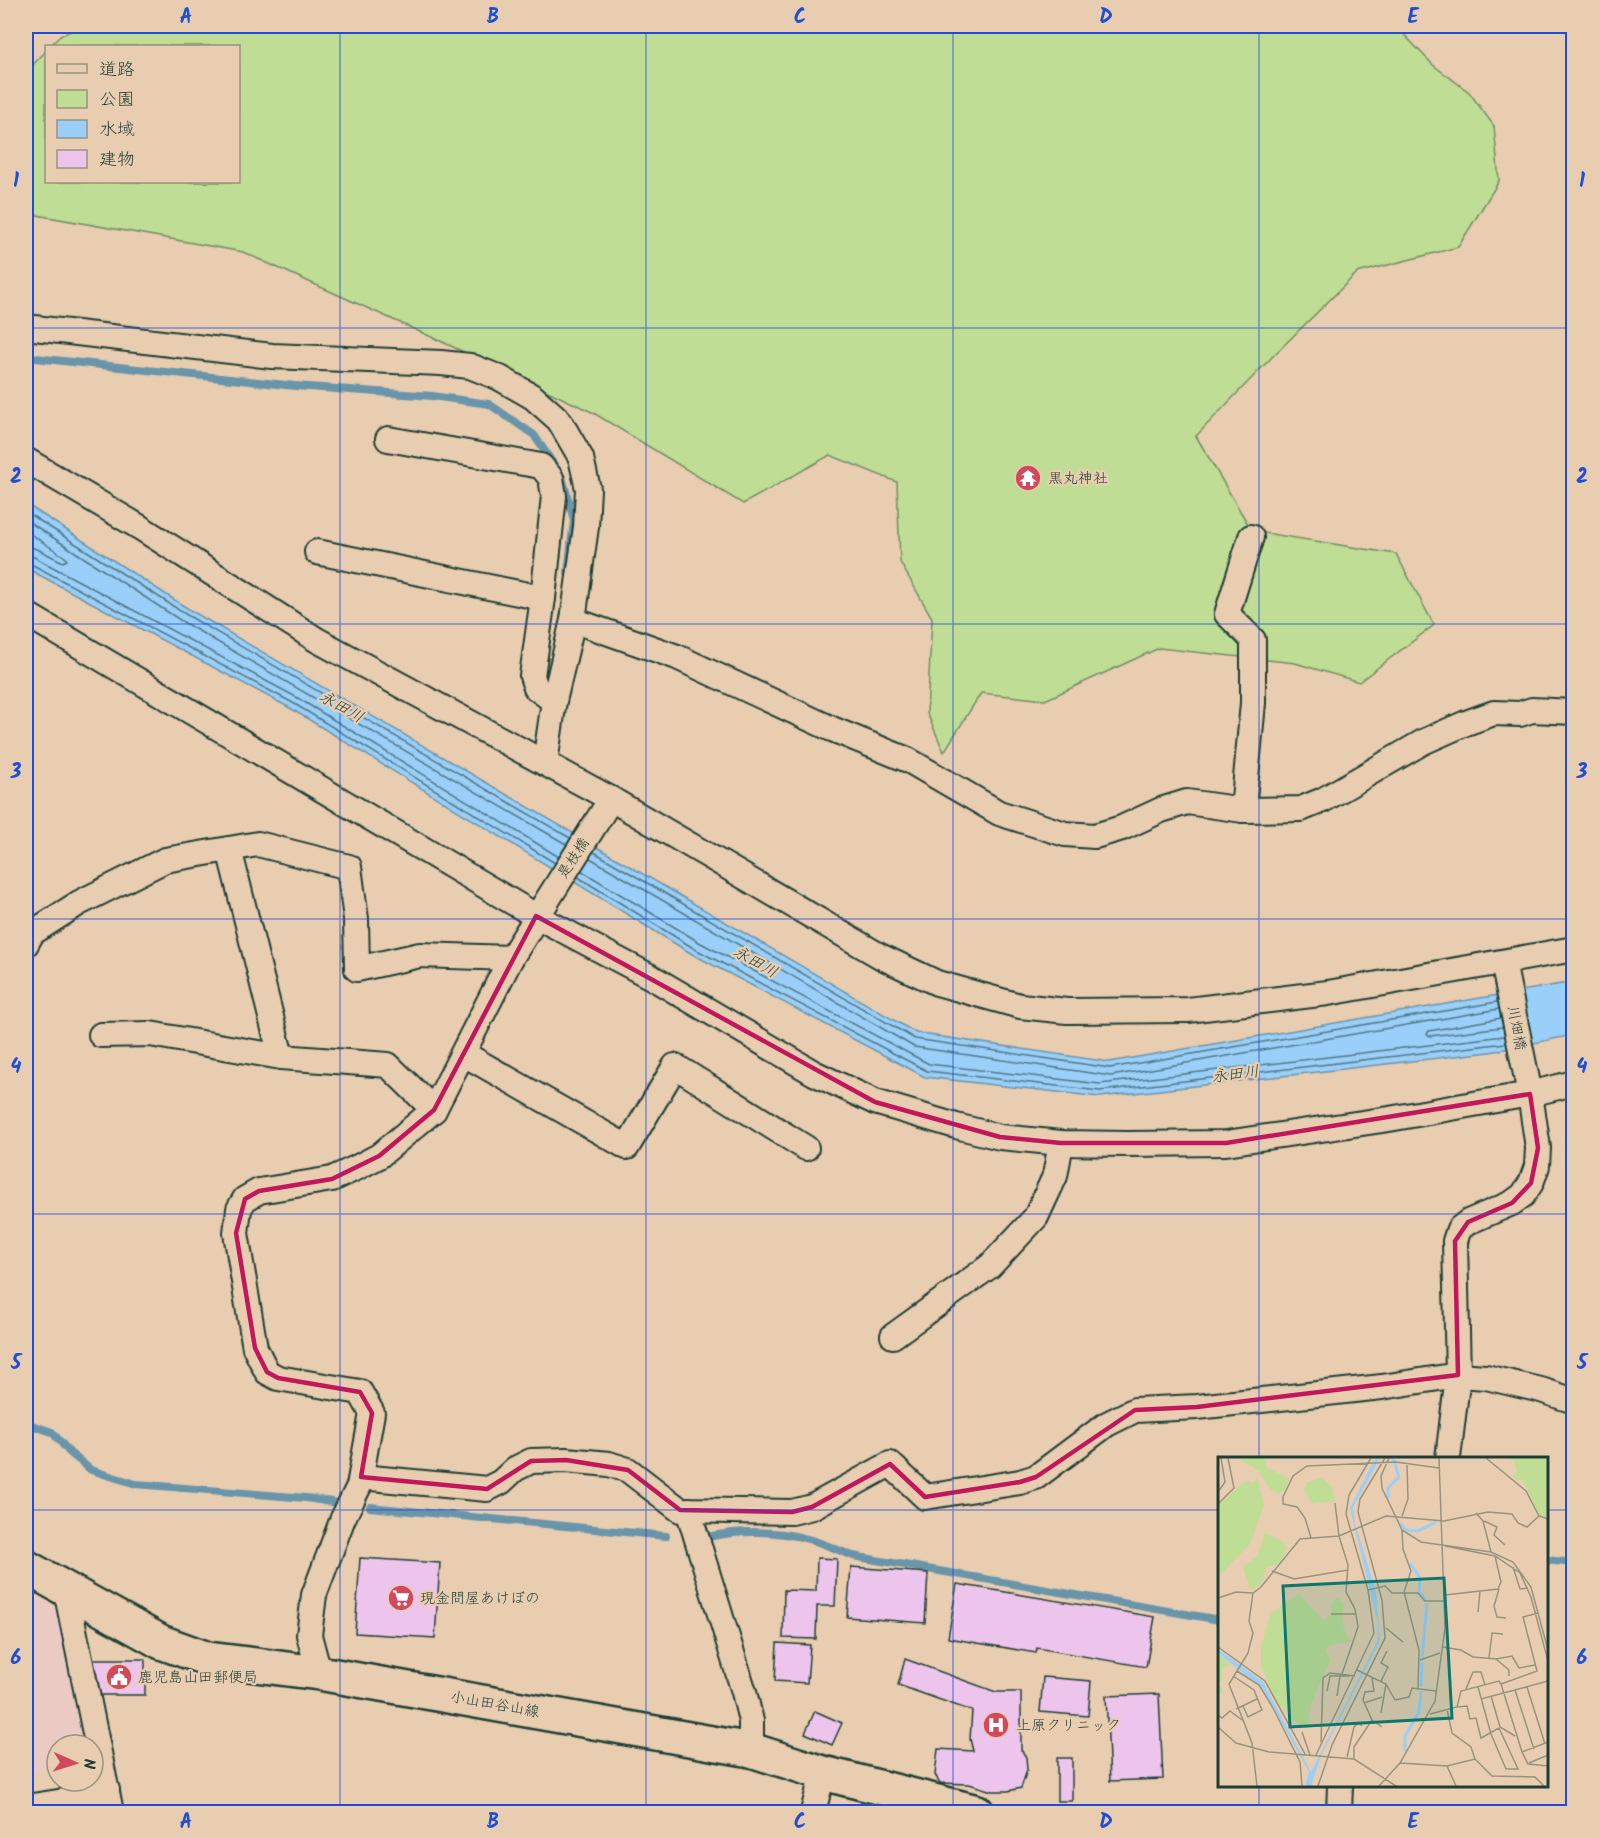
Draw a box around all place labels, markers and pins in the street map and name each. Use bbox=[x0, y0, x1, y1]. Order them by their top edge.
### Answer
temple icon: 黒丸神社 bbox=[1013, 463, 1043, 493]
place label: 黒丸神社 bbox=[1048, 467, 1108, 491]
supermarket icon: 現金問屋あけぼの bbox=[386, 1583, 416, 1613]
place label: 現金問屋あけぼの bbox=[420, 1587, 540, 1611]
public building icon: 鹿児島山田郵便局 bbox=[104, 1662, 134, 1692]
place label: 鹿児島山田郵便局 bbox=[138, 1666, 258, 1690]
hospital icon: 上原クリニック bbox=[981, 1710, 1011, 1740]
place label: 上原クリニック bbox=[1016, 1714, 1121, 1738]

